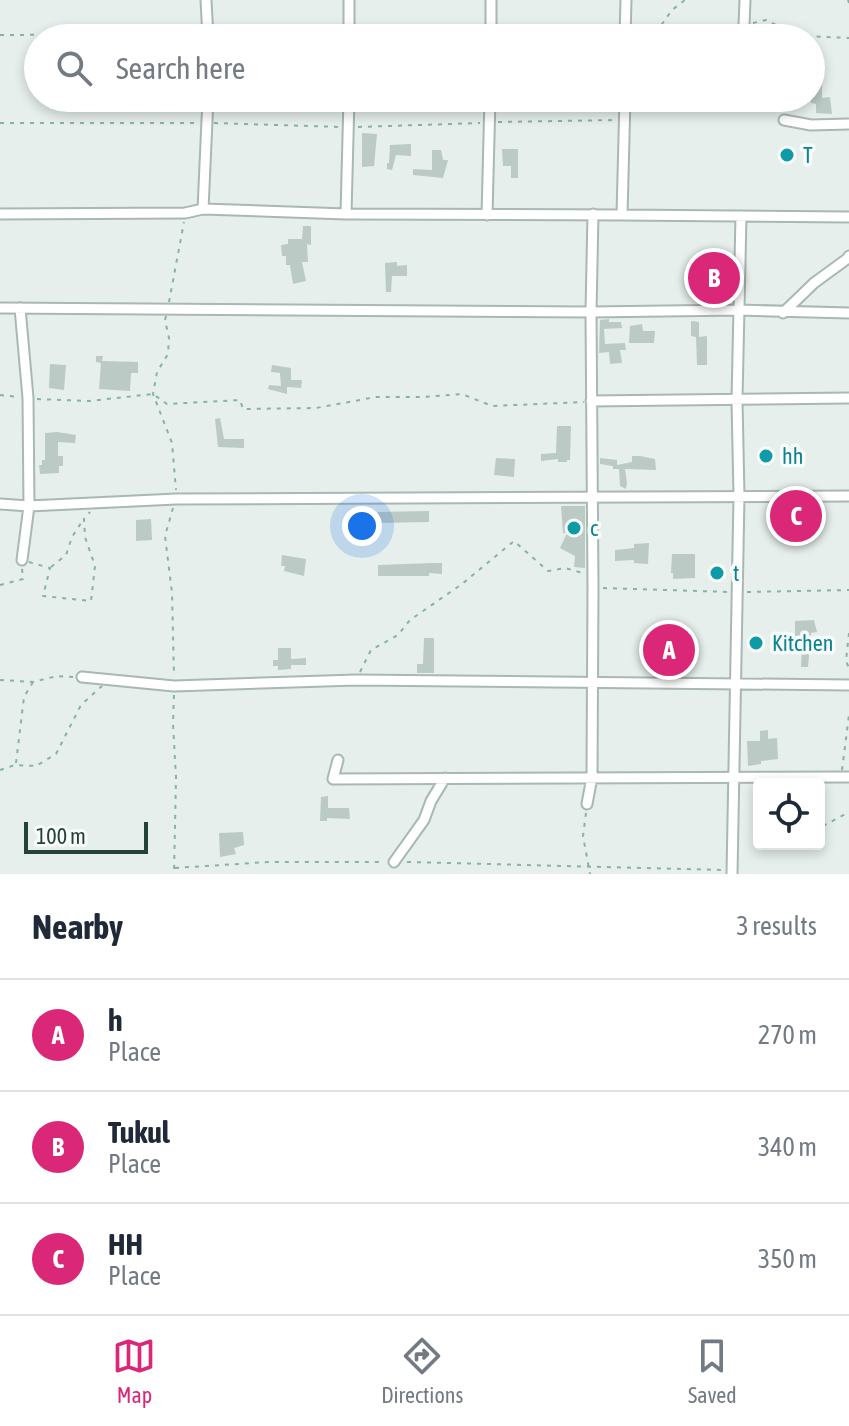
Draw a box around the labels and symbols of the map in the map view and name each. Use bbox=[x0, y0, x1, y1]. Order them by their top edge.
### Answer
place label: T bbox=[803, 142, 813, 168]
marker: T bbox=[778, 146, 796, 164]
pin: B bbox=[688, 248, 740, 308]
place label: hh bbox=[782, 443, 803, 469]
marker: hh bbox=[757, 447, 775, 465]
pin: C bbox=[770, 486, 822, 546]
your location bbox=[342, 506, 382, 546]
place label: c bbox=[590, 515, 599, 541]
marker: c bbox=[565, 519, 583, 537]
place label: t bbox=[733, 560, 739, 586]
marker: t bbox=[708, 564, 726, 582]
pin: A bbox=[643, 620, 695, 680]
place label: Kitchen bbox=[772, 630, 833, 656]
marker: Kitchen bbox=[747, 634, 765, 652]
scale bar bbox=[24, 818, 148, 854]

